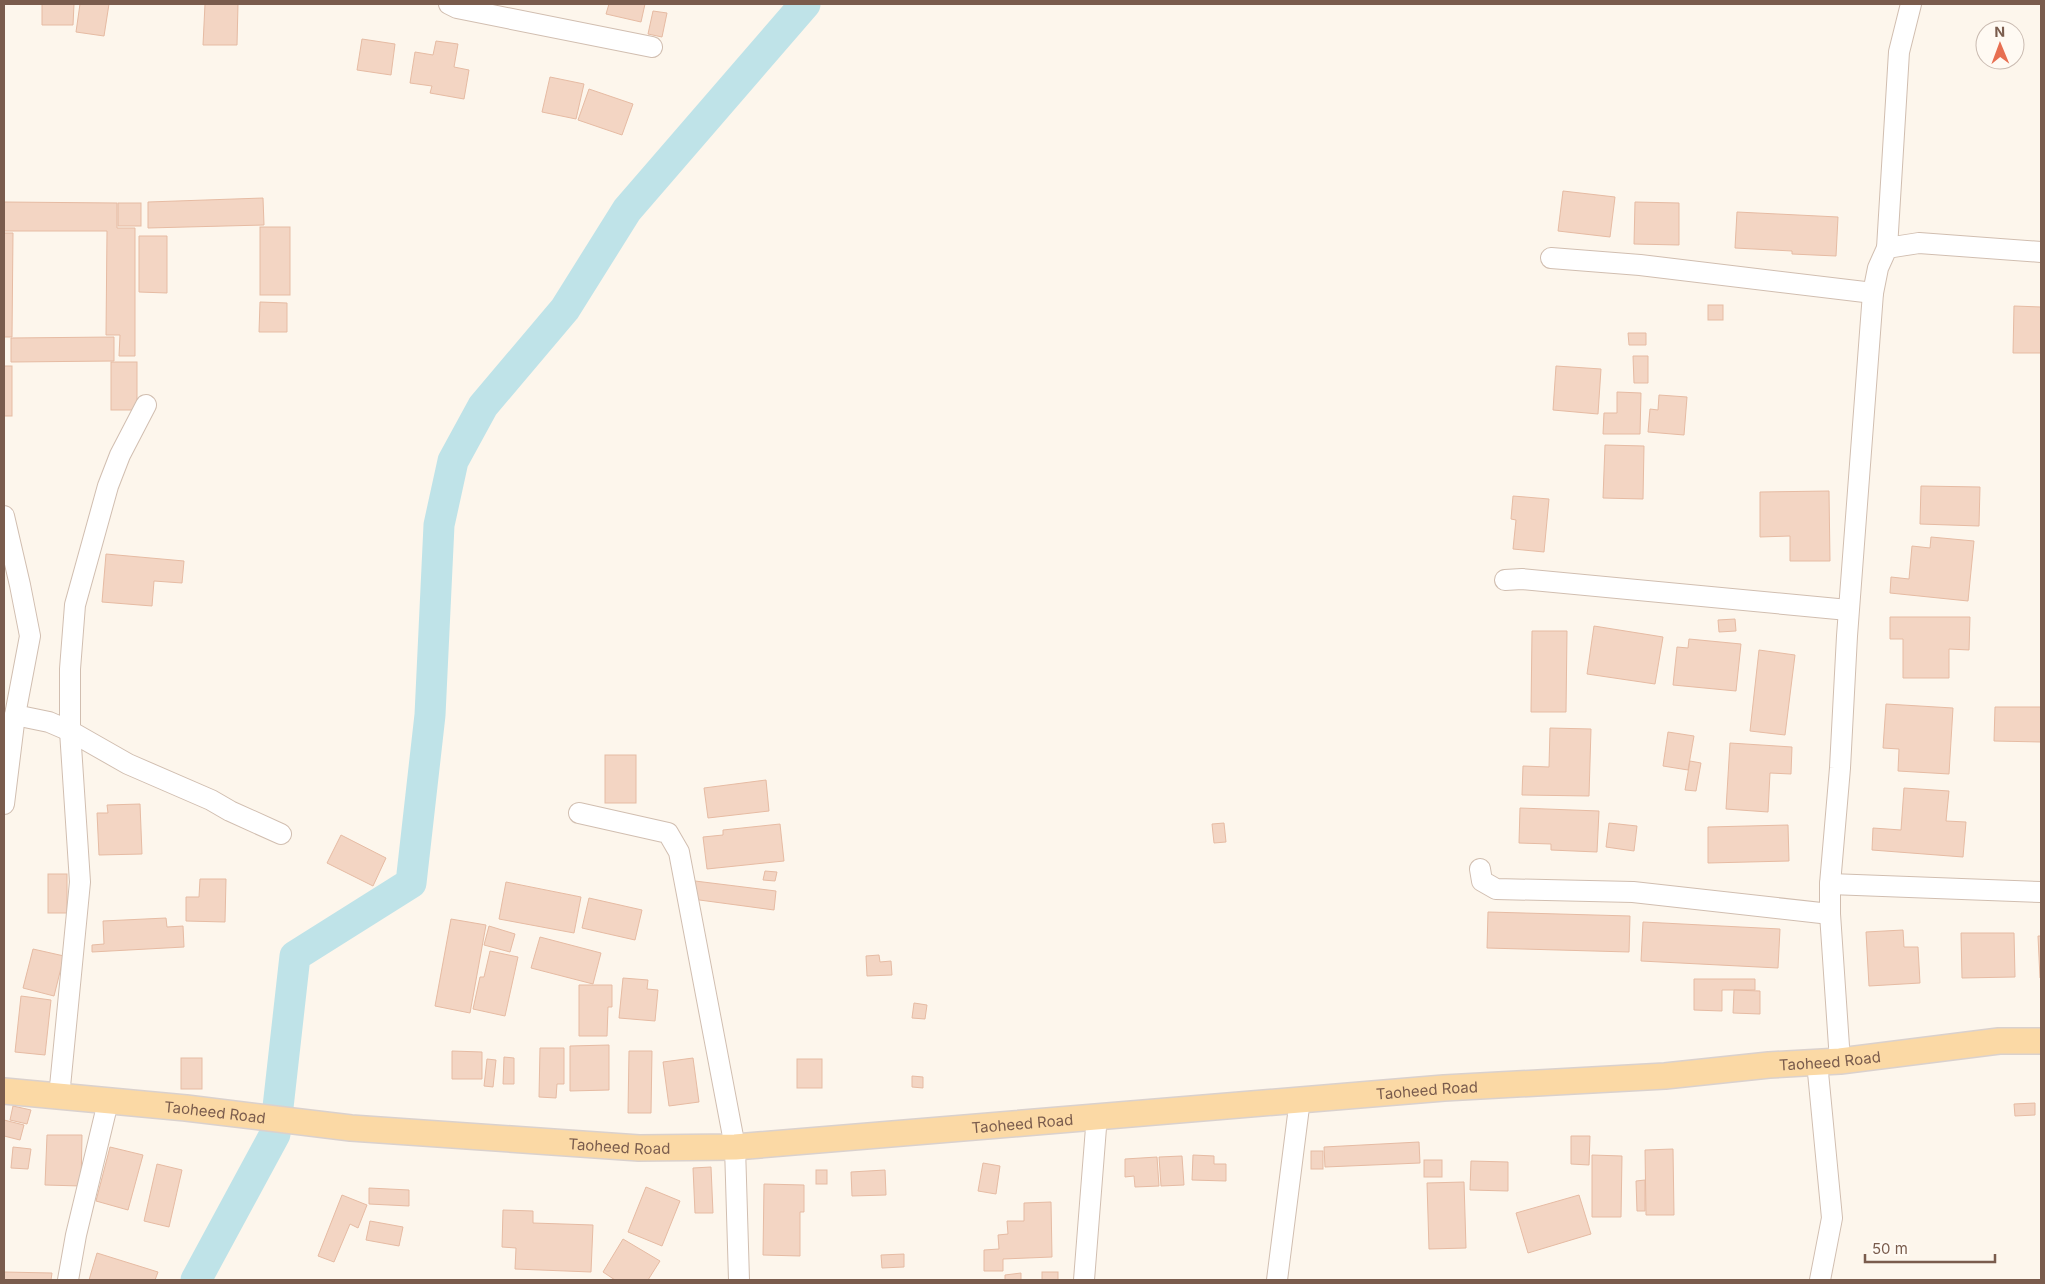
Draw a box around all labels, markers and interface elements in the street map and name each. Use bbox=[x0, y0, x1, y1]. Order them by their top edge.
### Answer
north arrow bbox=[1975, 20, 2025, 70]
text: N bbox=[1994, 23, 2005, 40]
street label: Taoheed Road bbox=[1778, 1046, 1882, 1074]
street label: Taoheed Road bbox=[1375, 1077, 1478, 1103]
street label: Taoheed Road bbox=[163, 1097, 267, 1127]
street label: Taoheed Road bbox=[971, 1109, 1074, 1137]
street label: Taoheed Road bbox=[568, 1134, 670, 1158]
scale bar bbox=[1865, 1232, 1995, 1264]
text: 50 m bbox=[1872, 1239, 1908, 1258]

